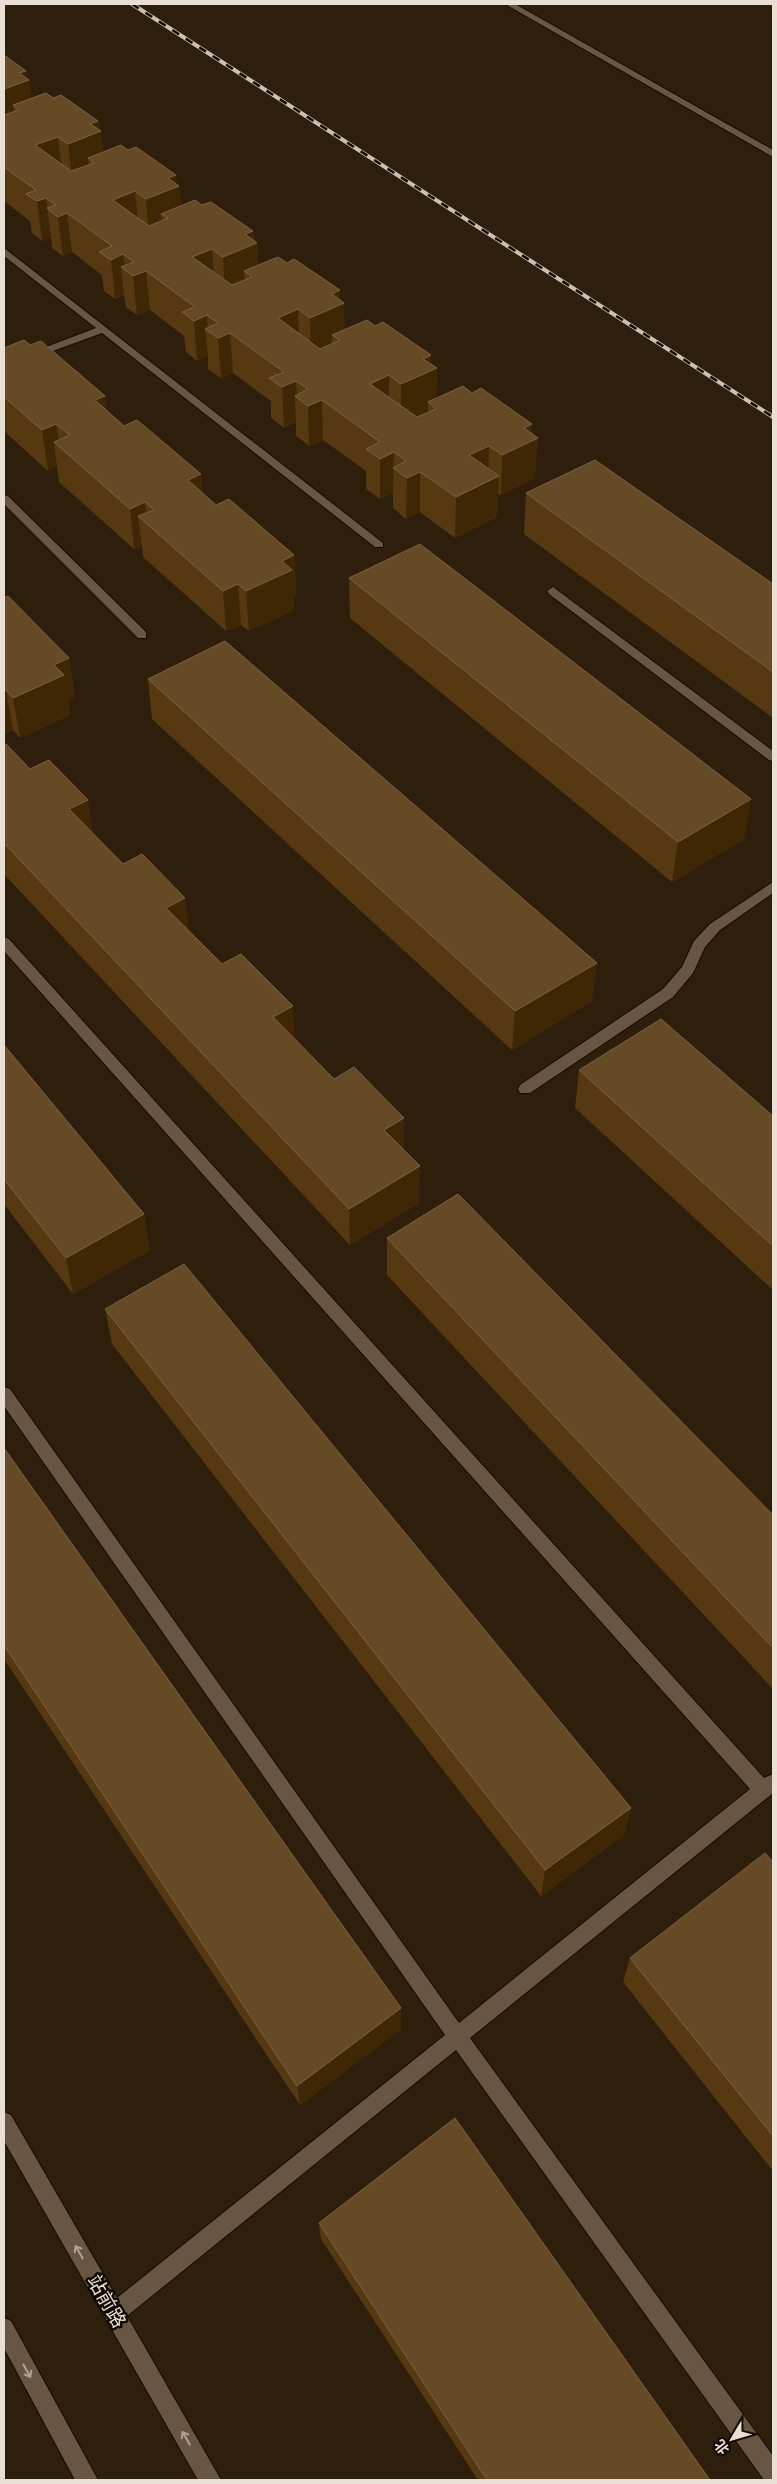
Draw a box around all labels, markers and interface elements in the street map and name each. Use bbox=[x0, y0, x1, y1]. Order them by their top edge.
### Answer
one-way arrow bbox=[73, 2245, 83, 2259]
street label: 站前路 bbox=[81, 2270, 133, 2332]
one-way arrow bbox=[22, 2363, 32, 2378]
north arrow bbox=[707, 2414, 757, 2464]
one-way arrow bbox=[181, 2431, 190, 2446]
text: 北 bbox=[710, 2436, 733, 2458]

